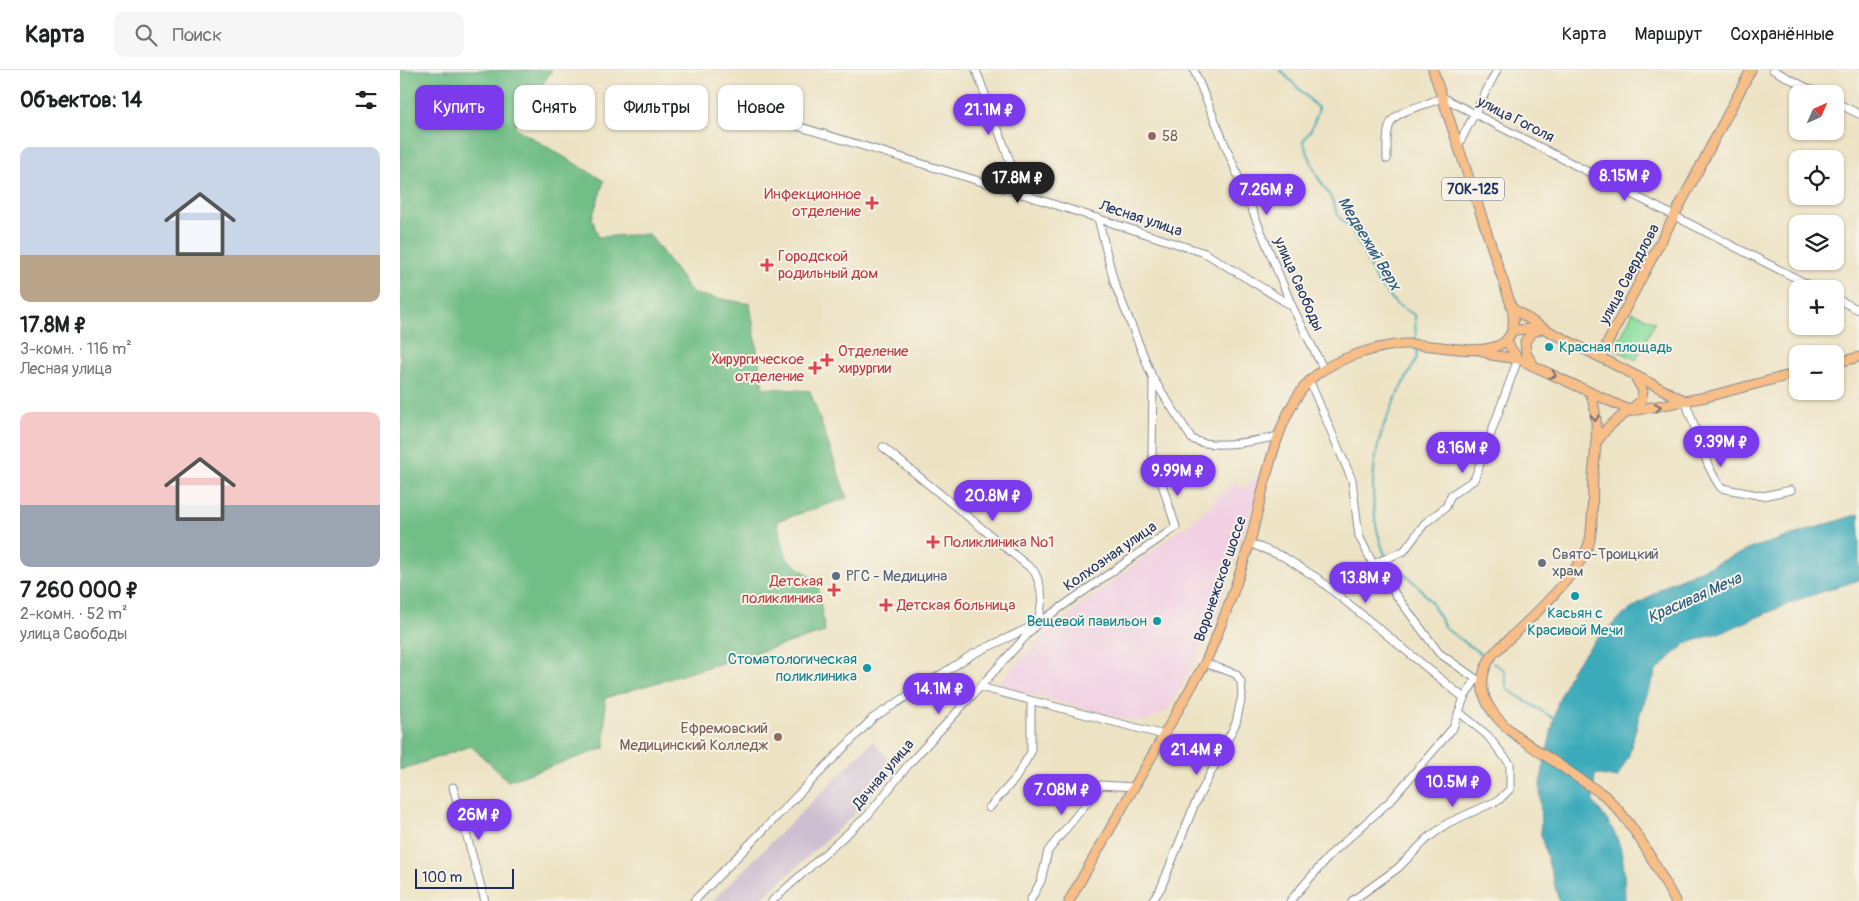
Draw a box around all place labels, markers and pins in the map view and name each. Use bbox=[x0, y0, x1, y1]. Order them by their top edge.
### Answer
pin: 21.1M ₽ bbox=[943, 93, 1035, 136]
place label: 58 bbox=[1162, 127, 1178, 146]
marker: 58 bbox=[1146, 130, 1158, 142]
pin: 8.15M ₽ bbox=[1579, 160, 1671, 202]
pin: 17.8M ₽ bbox=[972, 162, 1064, 204]
pin: 7.26M ₽ bbox=[1221, 174, 1313, 216]
place label: Инфекционное отделение bbox=[764, 185, 862, 221]
marker: Инфекционное отделение bbox=[865, 196, 879, 210]
place label: Городской родильный дом bbox=[778, 247, 878, 283]
marker: Городской родильный дом bbox=[760, 258, 774, 272]
place label: Красная площадь bbox=[1559, 338, 1673, 357]
marker: Красная площадь bbox=[1543, 341, 1555, 353]
place label: Отделение хирургии bbox=[838, 342, 909, 378]
place label: Хирургическое отделение bbox=[711, 350, 805, 386]
marker: Отделение хирургии bbox=[820, 353, 834, 367]
marker: Хирургическое отделение bbox=[808, 361, 822, 375]
pin: 9.39M ₽ bbox=[1675, 426, 1767, 468]
pin: 8.16M ₽ bbox=[1417, 432, 1509, 474]
pin: 9.99M ₽ bbox=[1132, 454, 1224, 497]
pin: 20.8M ₽ bbox=[947, 480, 1039, 522]
place label: Поликлиника №1 bbox=[944, 533, 1054, 552]
marker: Поликлиника №1 bbox=[926, 535, 940, 549]
place label: Свято-Троицкий храм bbox=[1552, 545, 1659, 581]
marker: Свято-Троицкий храм bbox=[1536, 557, 1548, 569]
pin: 13.8M ₽ bbox=[1320, 562, 1412, 604]
place label: РГС - Медицина bbox=[846, 567, 947, 586]
marker: РГС - Медицина bbox=[830, 570, 842, 582]
place label: Детская поликлиника bbox=[742, 572, 823, 608]
marker: Детская поликлиника bbox=[827, 583, 841, 597]
marker: Касьян с Красивой Мечи bbox=[1569, 590, 1581, 602]
place label: Детская больница bbox=[896, 596, 1016, 615]
marker: Детская больница bbox=[879, 598, 893, 612]
place label: Касьян с Красивой Мечи bbox=[1527, 604, 1623, 640]
place label: Вещевой павильон bbox=[1027, 612, 1147, 631]
marker: Вещевой павильон bbox=[1151, 615, 1163, 627]
place label: Стоматологическая поликлиника bbox=[728, 650, 857, 686]
marker: Стоматологическая поликлиника bbox=[861, 662, 873, 674]
pin: 14.1M ₽ bbox=[893, 672, 985, 715]
place label: Ефремовский Медицинский Колледж bbox=[620, 719, 768, 755]
marker: Ефремовский Медицинский Колледж bbox=[772, 731, 784, 743]
pin: 21.4M ₽ bbox=[1151, 734, 1243, 776]
pin: 10.5M ₽ bbox=[1407, 766, 1499, 808]
pin: 7.08M ₽ bbox=[1016, 774, 1108, 816]
pin: 26M ₽ bbox=[444, 798, 514, 841]

